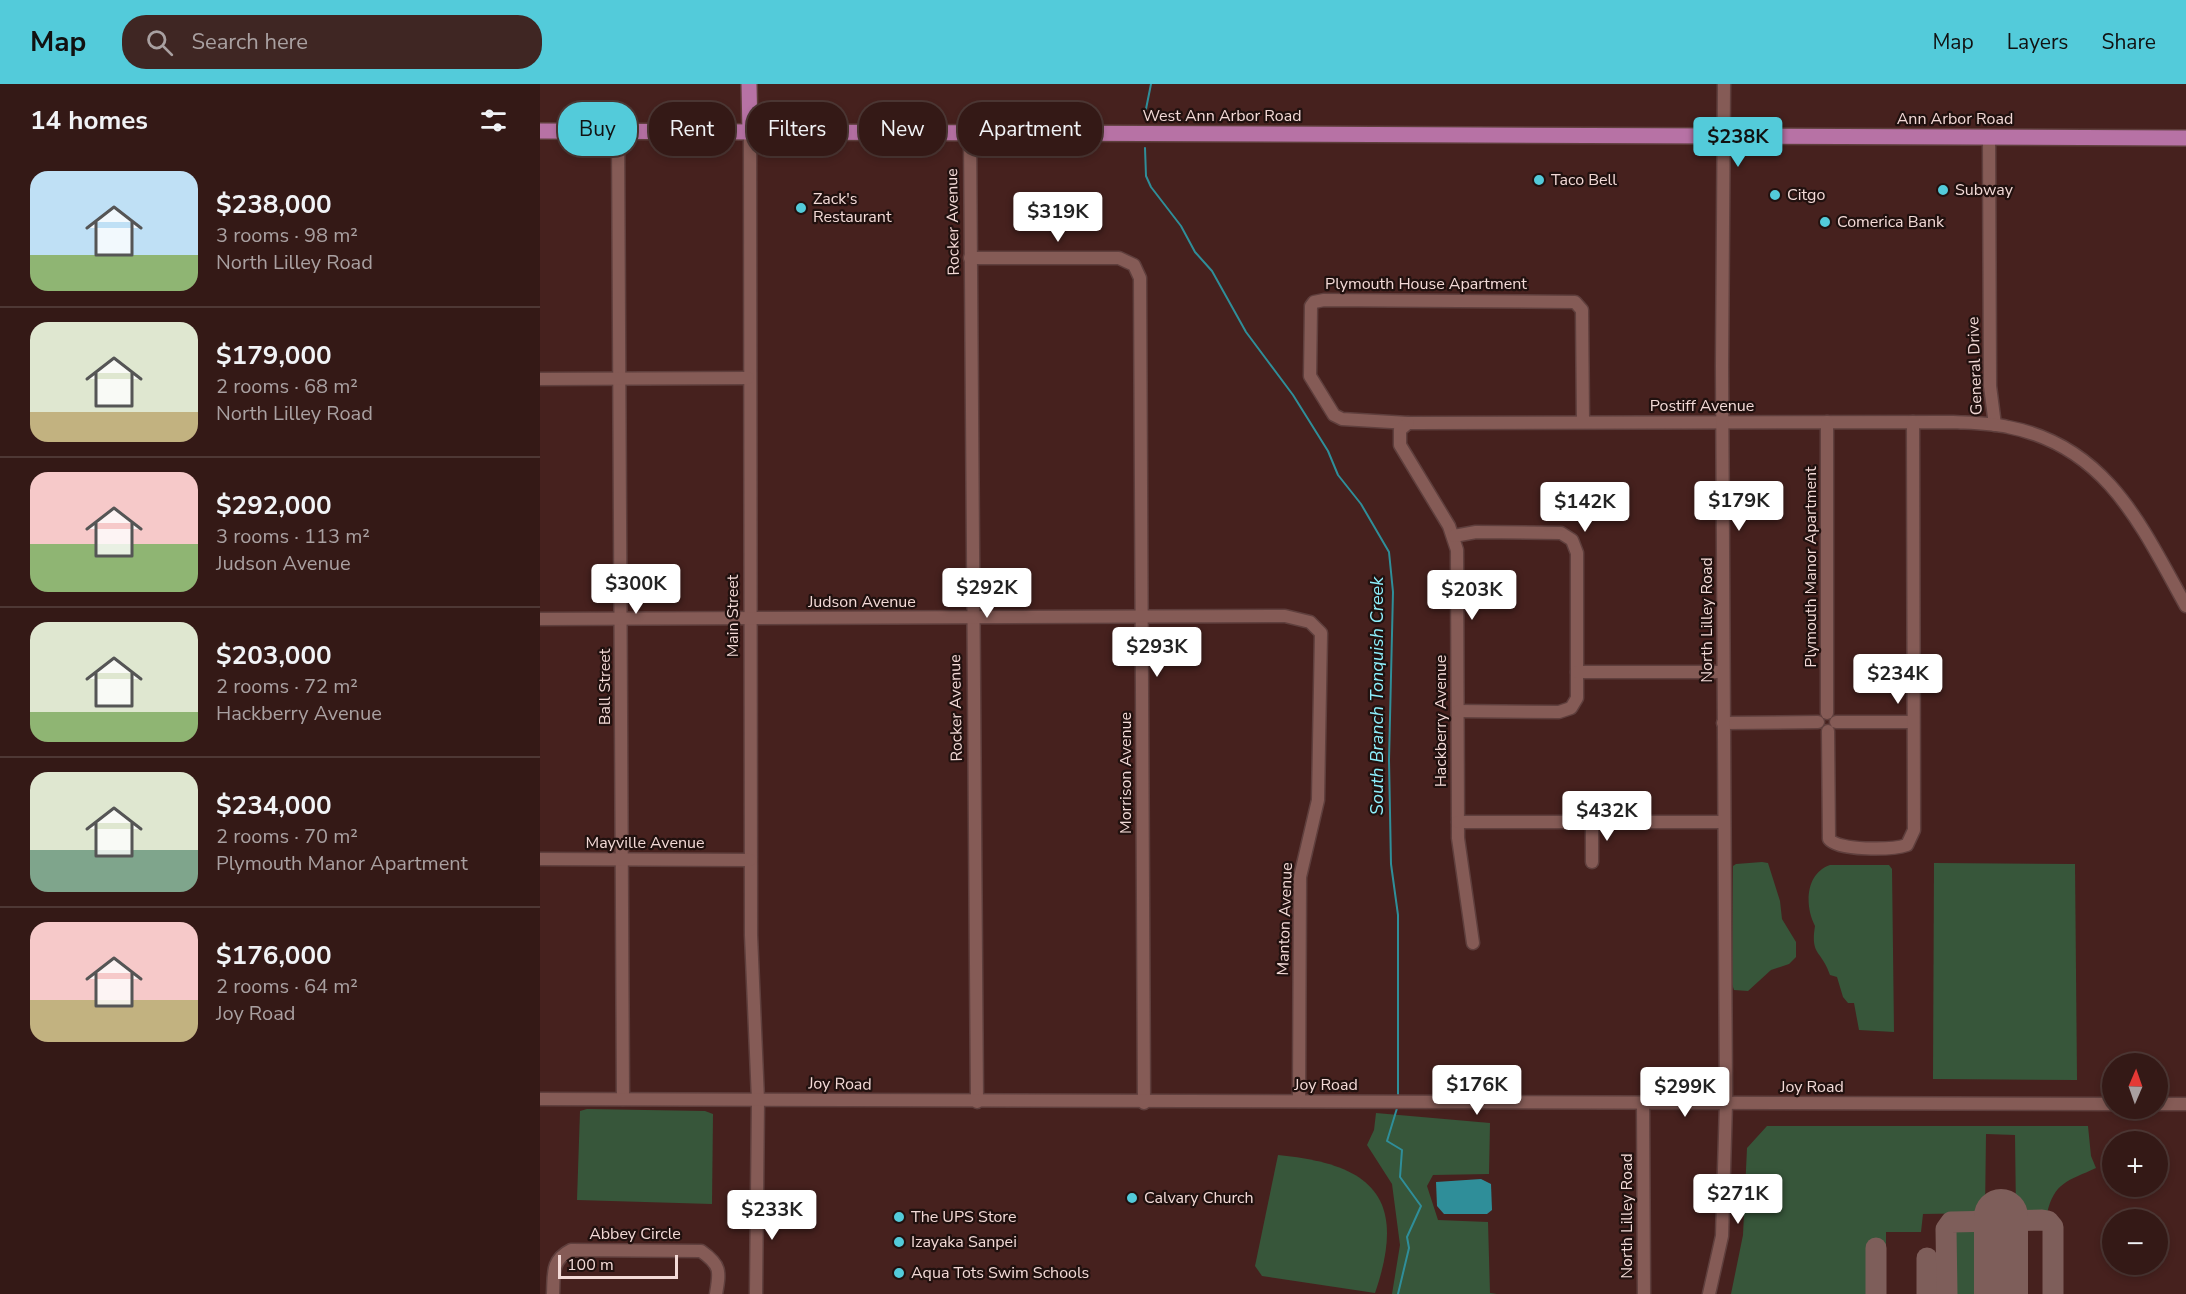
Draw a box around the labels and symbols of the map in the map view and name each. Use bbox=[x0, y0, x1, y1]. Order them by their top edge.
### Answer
street label: West Ann Arbor Road bbox=[1142, 105, 1302, 127]
street label: Ann Arbor Road bbox=[1897, 108, 2013, 130]
pin: $238K bbox=[1696, 117, 1780, 168]
street label: Rocker Avenue bbox=[941, 168, 965, 276]
place label: Taco Bell bbox=[1551, 169, 1617, 191]
marker: Taco Bell bbox=[1532, 173, 1546, 187]
place label: Subway bbox=[1955, 179, 2014, 201]
marker: Subway bbox=[1936, 183, 1950, 197]
place label: Citgo bbox=[1787, 184, 1825, 206]
place label: Zack's Restaurant bbox=[813, 188, 892, 228]
marker: Citgo bbox=[1768, 188, 1782, 202]
pin: $319K bbox=[1016, 192, 1100, 243]
marker: Zack's Restaurant bbox=[794, 201, 808, 215]
place label: Comerica Bank bbox=[1837, 211, 1945, 233]
marker: Comerica Bank bbox=[1818, 215, 1832, 229]
street label: Plymouth House Apartment bbox=[1325, 273, 1527, 295]
street label: General Drive bbox=[1962, 316, 1988, 416]
street label: Postiff Avenue bbox=[1650, 395, 1754, 417]
street label: Plymouth Manor Apartment bbox=[1800, 466, 1822, 668]
pin: $179K bbox=[1697, 481, 1781, 532]
pin: $142K bbox=[1543, 482, 1627, 533]
street label: North Lilley Road bbox=[1696, 557, 1718, 683]
pin: $300K bbox=[594, 564, 678, 615]
pin: $292K bbox=[945, 568, 1029, 619]
pin: $203K bbox=[1430, 570, 1514, 621]
street label: Main Street bbox=[722, 574, 744, 657]
water label: South Branch Tonquish Creek bbox=[1365, 576, 1389, 815]
street label: Judson Avenue bbox=[807, 591, 916, 613]
pin: $293K bbox=[1115, 627, 1199, 678]
street label: Ball Street bbox=[594, 648, 616, 725]
street label: Rocker Avenue bbox=[944, 654, 968, 762]
pin: $234K bbox=[1856, 654, 1940, 705]
street label: Hackberry Avenue bbox=[1430, 655, 1452, 787]
street label: Morrison Avenue bbox=[1115, 712, 1137, 834]
pin: $432K bbox=[1565, 791, 1649, 842]
street label: Mayville Avenue bbox=[585, 832, 705, 854]
street label: Manton Avenue bbox=[1272, 862, 1298, 976]
north arrow bbox=[2102, 1053, 2168, 1119]
pin: $176K bbox=[1435, 1065, 1519, 1116]
pin: $299K bbox=[1643, 1067, 1727, 1118]
street label: Joy Road bbox=[807, 1072, 872, 1096]
street label: Joy Road bbox=[1293, 1074, 1358, 1096]
street label: Joy Road bbox=[1779, 1076, 1844, 1098]
street label: North Lilley Road bbox=[1616, 1153, 1638, 1279]
pin: $271K bbox=[1696, 1174, 1780, 1225]
place label: Calvary Church bbox=[1144, 1187, 1254, 1209]
pin: $233K bbox=[730, 1190, 814, 1241]
marker: Calvary Church bbox=[1125, 1191, 1139, 1205]
place label: The UPS Store bbox=[911, 1206, 1016, 1228]
marker: The UPS Store bbox=[892, 1210, 906, 1224]
street label: Abbey Circle bbox=[589, 1223, 681, 1245]
place label: Izayaka Sanpei bbox=[911, 1231, 1017, 1253]
marker: Izayaka Sanpei bbox=[892, 1235, 906, 1249]
scale bar bbox=[558, 1252, 678, 1280]
place label: Aqua Tots Swim Schools bbox=[911, 1262, 1089, 1284]
marker: Aqua Tots Swim Schools bbox=[892, 1266, 906, 1280]

